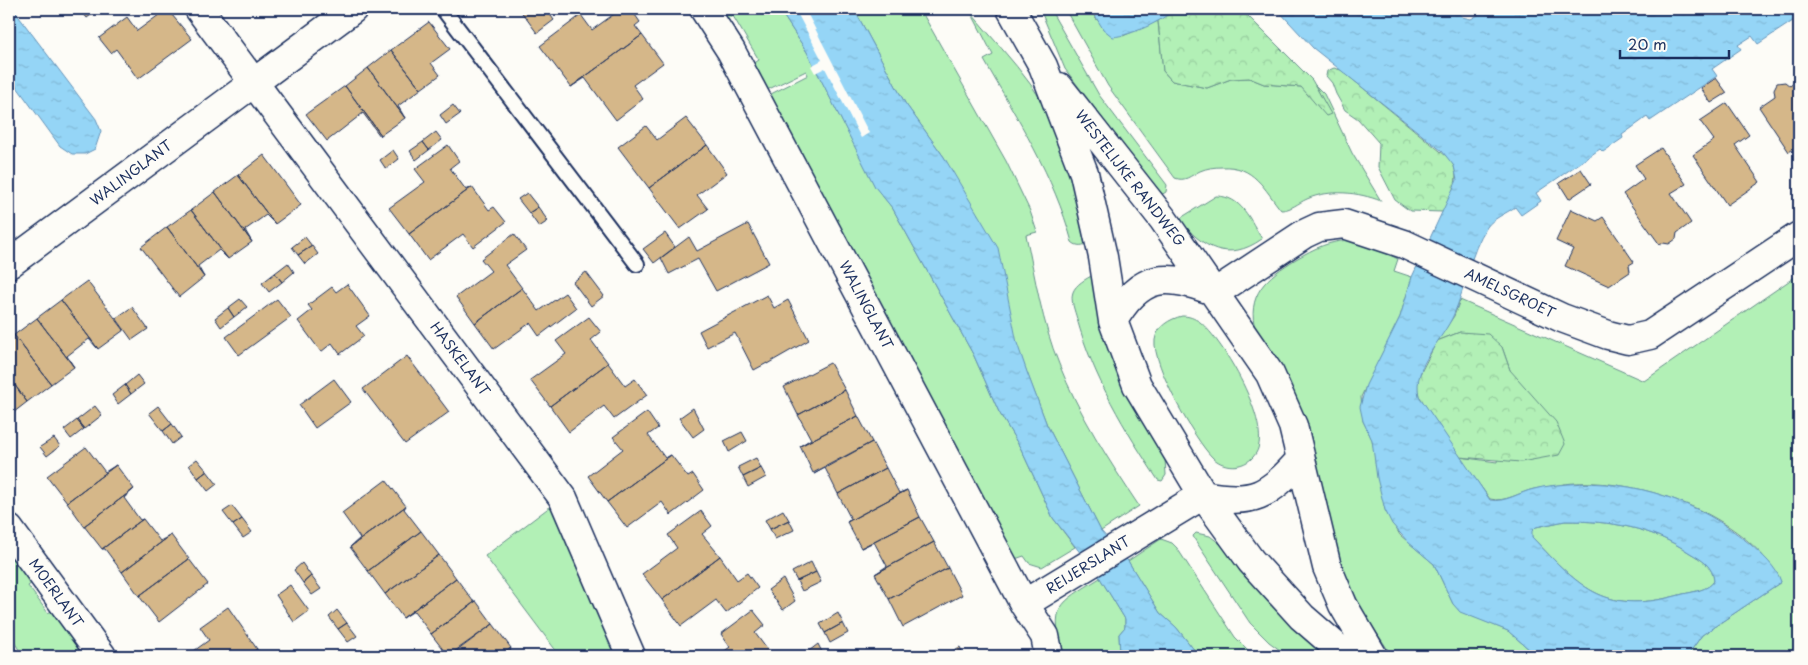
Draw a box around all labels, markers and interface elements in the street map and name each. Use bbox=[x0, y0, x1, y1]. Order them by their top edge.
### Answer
scale bar bbox=[1620, 28, 1729, 60]
text: 20 m bbox=[1628, 32, 1667, 55]
street label: WESTELIJKE RANDWEG bbox=[1070, 105, 1190, 250]
street label: WALINGLANT bbox=[85, 135, 176, 210]
street label: WALINGLANT bbox=[834, 257, 899, 353]
street label: AMELSGROET bbox=[1461, 262, 1559, 323]
street label: HASKELANT bbox=[426, 317, 496, 401]
street label: REIJERSLANT bbox=[1042, 530, 1134, 599]
street label: MOERLANT bbox=[24, 554, 89, 632]

